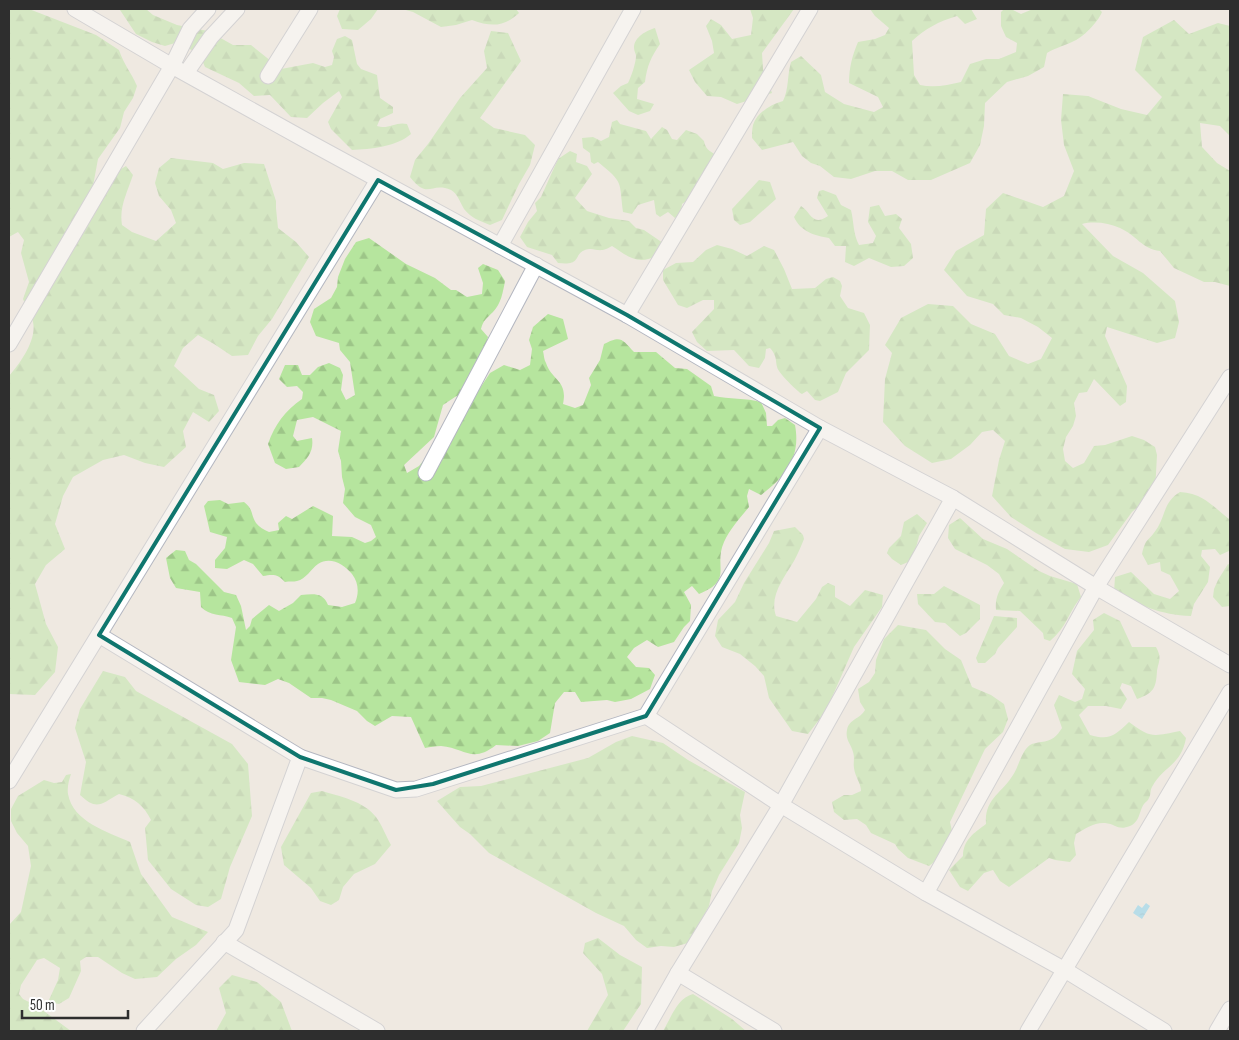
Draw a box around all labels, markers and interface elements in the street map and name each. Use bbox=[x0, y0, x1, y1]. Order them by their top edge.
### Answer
scale bar bbox=[22, 988, 129, 1020]
text: 50 m bbox=[30, 996, 55, 1015]

